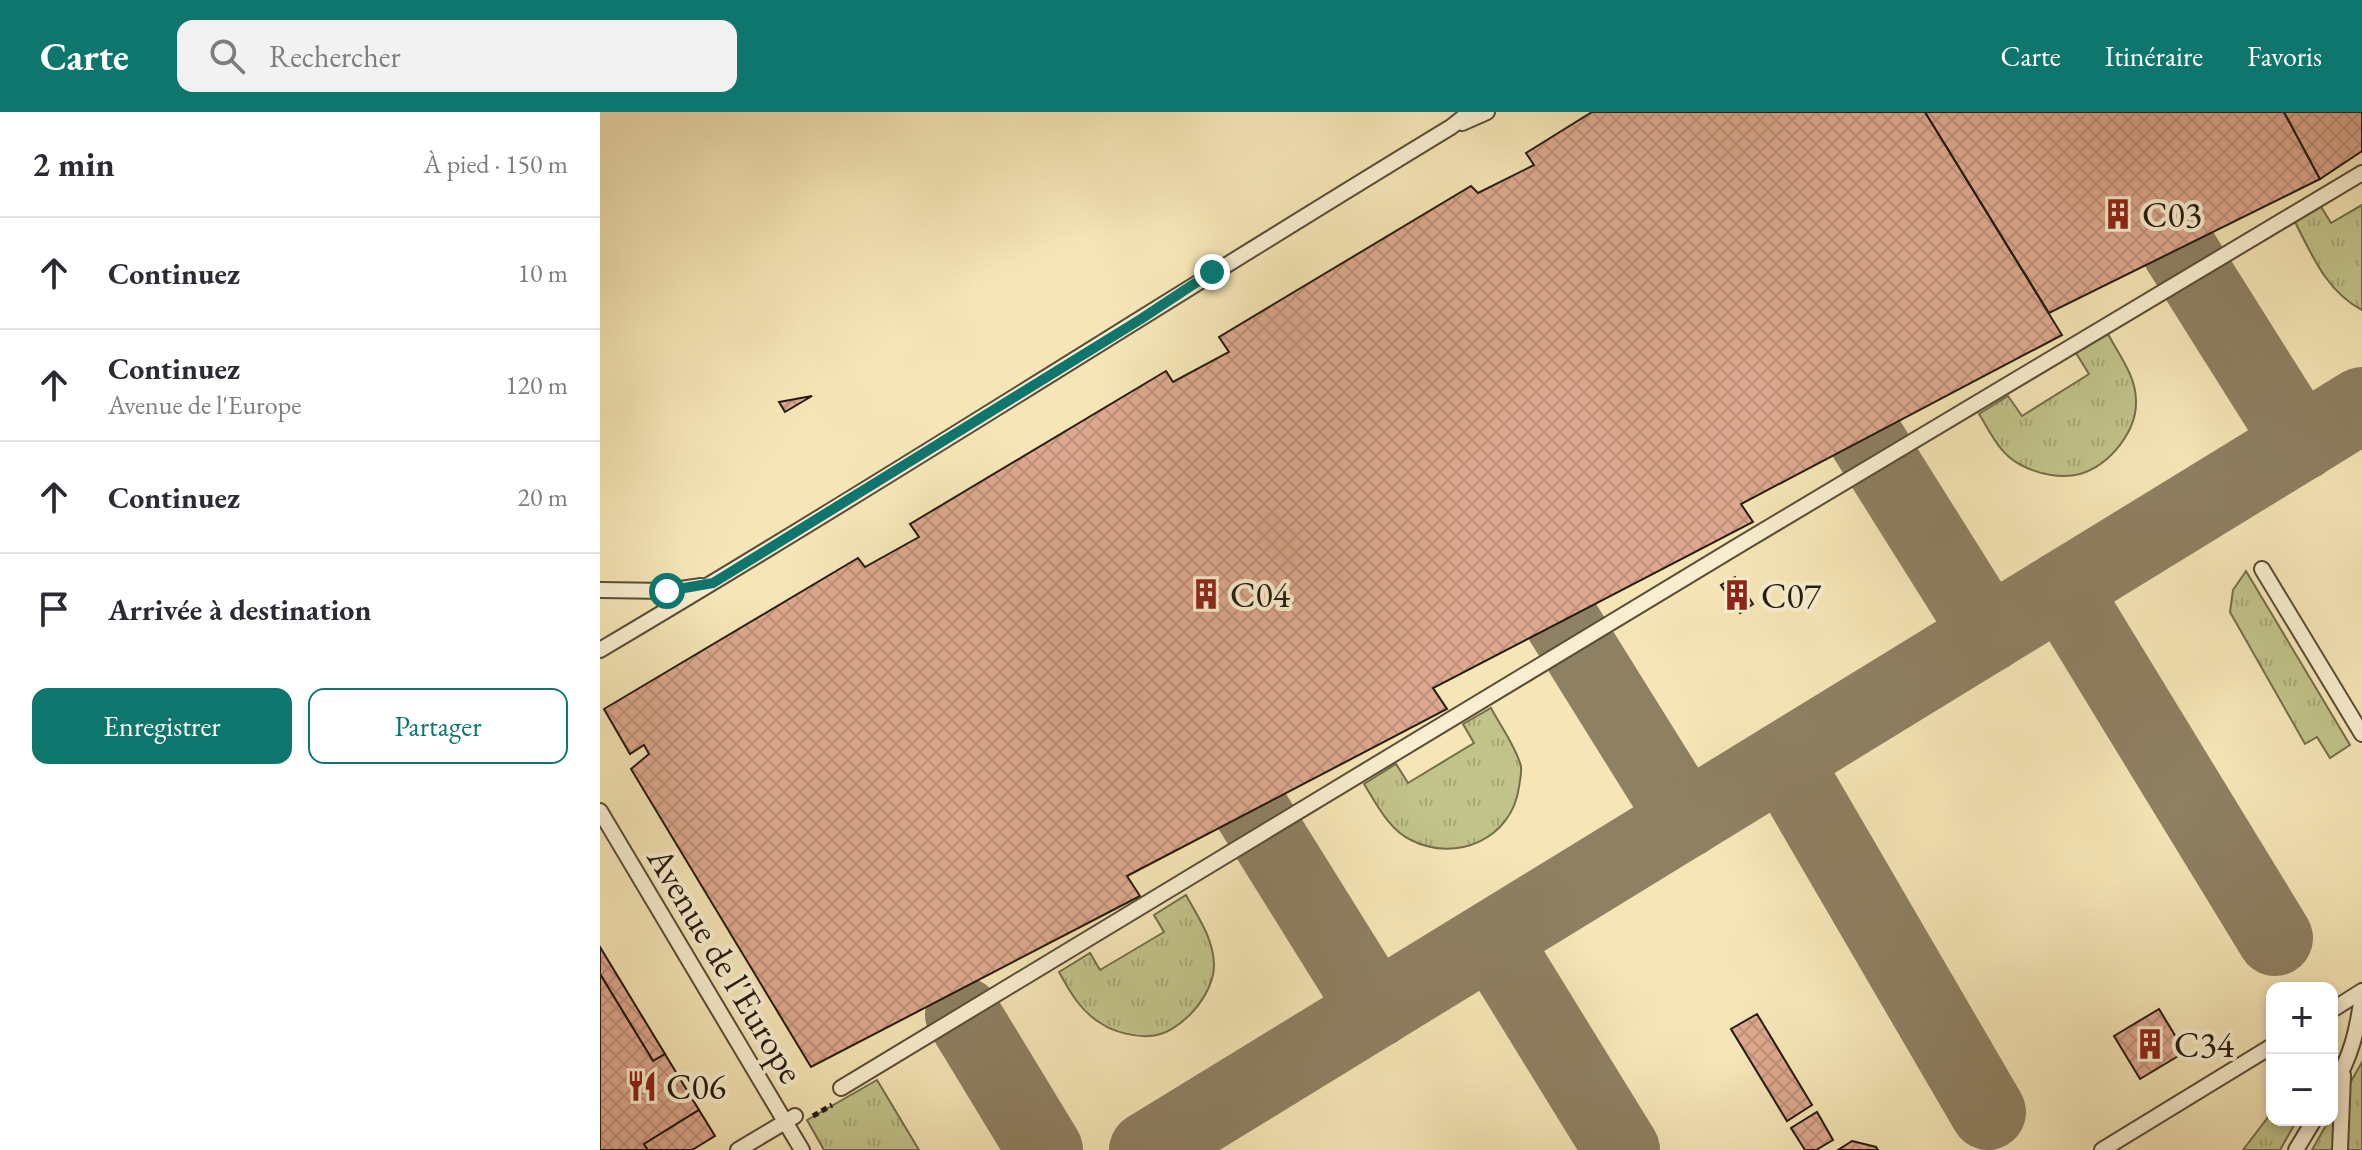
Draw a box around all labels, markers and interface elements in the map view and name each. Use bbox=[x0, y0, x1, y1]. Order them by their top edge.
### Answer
search box bbox=[177, 20, 737, 92]
text: Carte bbox=[40, 32, 129, 81]
icon: search bbox=[205, 34, 249, 78]
text: Rechercher bbox=[269, 37, 401, 76]
text: Carte bbox=[2001, 38, 2061, 74]
text: Itinéraire bbox=[2105, 38, 2203, 74]
text: Favoris bbox=[2247, 38, 2322, 74]
text: 2 min bbox=[32, 142, 115, 186]
text: À pied · 150 m bbox=[423, 147, 568, 181]
place label: C03 bbox=[2142, 191, 2202, 238]
building icon: C03 bbox=[2101, 197, 2135, 231]
icon: ahead bbox=[32, 251, 76, 295]
text: Continuez bbox=[108, 254, 240, 293]
route end bbox=[1194, 254, 1230, 290]
text: 10 m bbox=[518, 256, 568, 290]
text: Continuez bbox=[108, 349, 240, 388]
icon: ahead bbox=[32, 363, 76, 407]
text: 120 m bbox=[505, 368, 568, 402]
text: Avenue de l'Europe bbox=[108, 388, 301, 422]
icon: ahead bbox=[32, 475, 76, 519]
text: Continuez bbox=[108, 478, 240, 517]
text: 20 m bbox=[518, 480, 568, 514]
place label: C04 bbox=[1230, 571, 1291, 618]
place label: C07 bbox=[1761, 572, 1822, 619]
route start bbox=[649, 573, 685, 609]
building icon: C04 bbox=[1189, 577, 1223, 611]
building icon: C07 bbox=[1720, 578, 1754, 612]
icon: arrive bbox=[32, 587, 76, 631]
text: Arrivée à destination bbox=[108, 590, 371, 629]
button: Enregistrer bbox=[32, 688, 292, 764]
button: Partager bbox=[308, 688, 568, 764]
street label: Avenue de l'Europe bbox=[636, 837, 815, 1092]
map controls bbox=[2266, 982, 2338, 1126]
button: + bbox=[2266, 982, 2338, 1054]
place label: C34 bbox=[2174, 1021, 2235, 1068]
building icon: C34 bbox=[2133, 1027, 2167, 1061]
button: − bbox=[2266, 1054, 2338, 1126]
place label: C06 bbox=[666, 1063, 726, 1110]
restaurant icon: C06 bbox=[625, 1069, 659, 1103]

